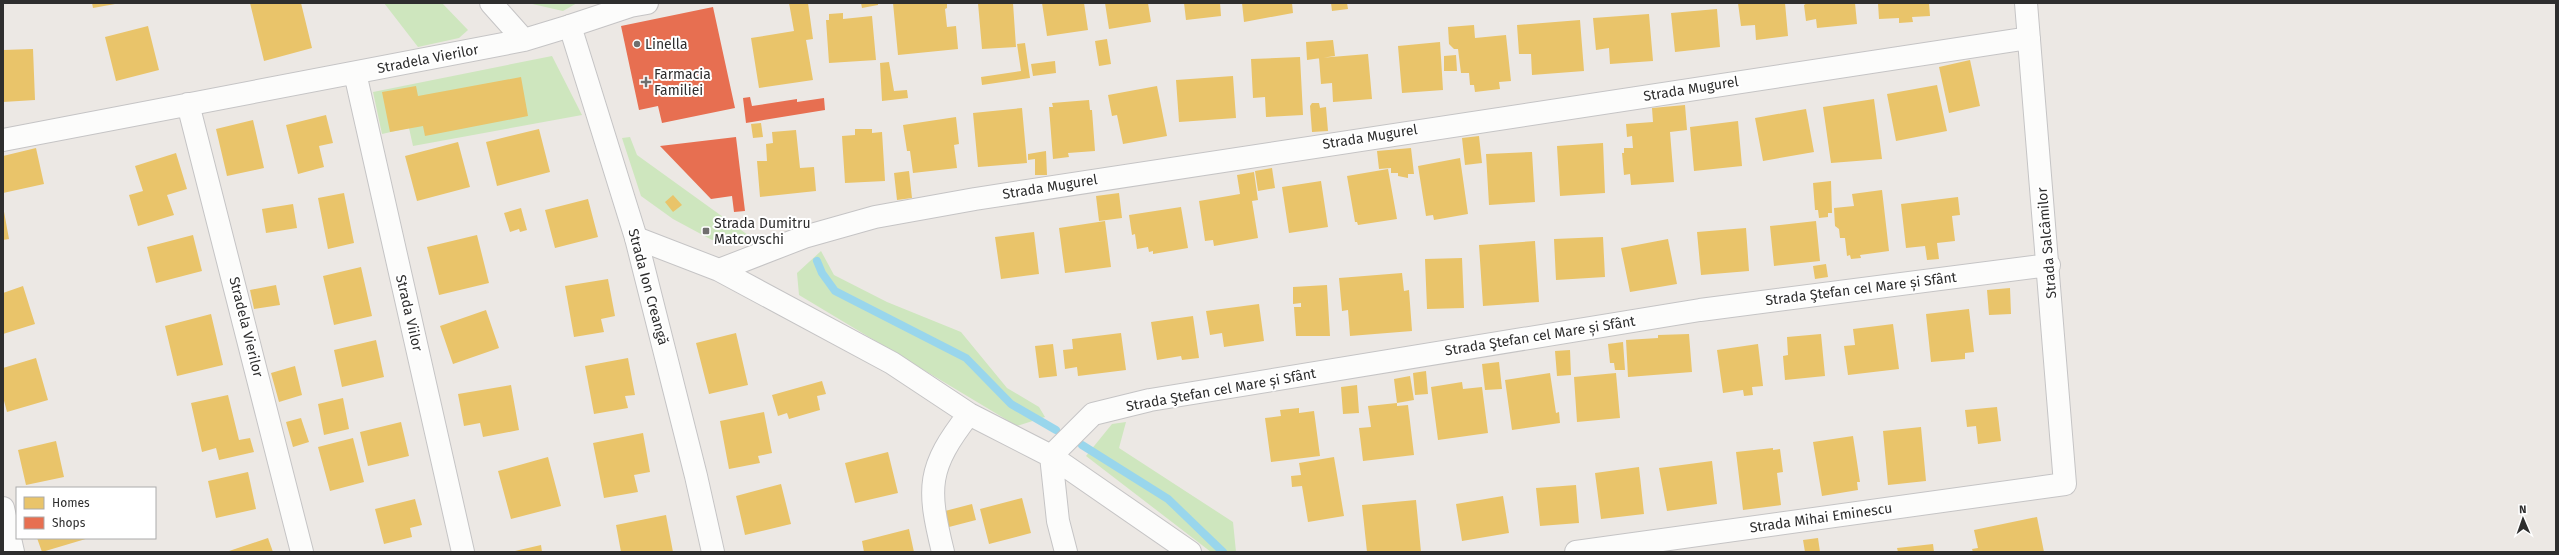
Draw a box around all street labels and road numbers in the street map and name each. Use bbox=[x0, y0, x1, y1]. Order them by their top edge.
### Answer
street label: Stradela Vierilor bbox=[376, 41, 481, 77]
street label: Strada Mugurel bbox=[1642, 73, 1740, 105]
street label: Strada Mugurel bbox=[1321, 121, 1419, 153]
street label: Strada Mugurel bbox=[1001, 171, 1099, 203]
street label: Strada Salcâmilor bbox=[2034, 186, 2060, 299]
street label: Strada Ion Creangă bbox=[624, 227, 672, 347]
street label: Strada Ştefan cel Mare și Sfânt bbox=[1764, 269, 1959, 310]
street label: Strada Viilor bbox=[392, 273, 426, 354]
street label: Stradela Vierilor bbox=[225, 275, 267, 380]
street label: Strada Ştefan cel Mare și Sfânt bbox=[1444, 312, 1638, 360]
street label: Strada Ştefan cel Mare și Sfânt bbox=[1125, 365, 1318, 416]
street label: Strada Mihai Eminescu bbox=[1749, 500, 1893, 536]

